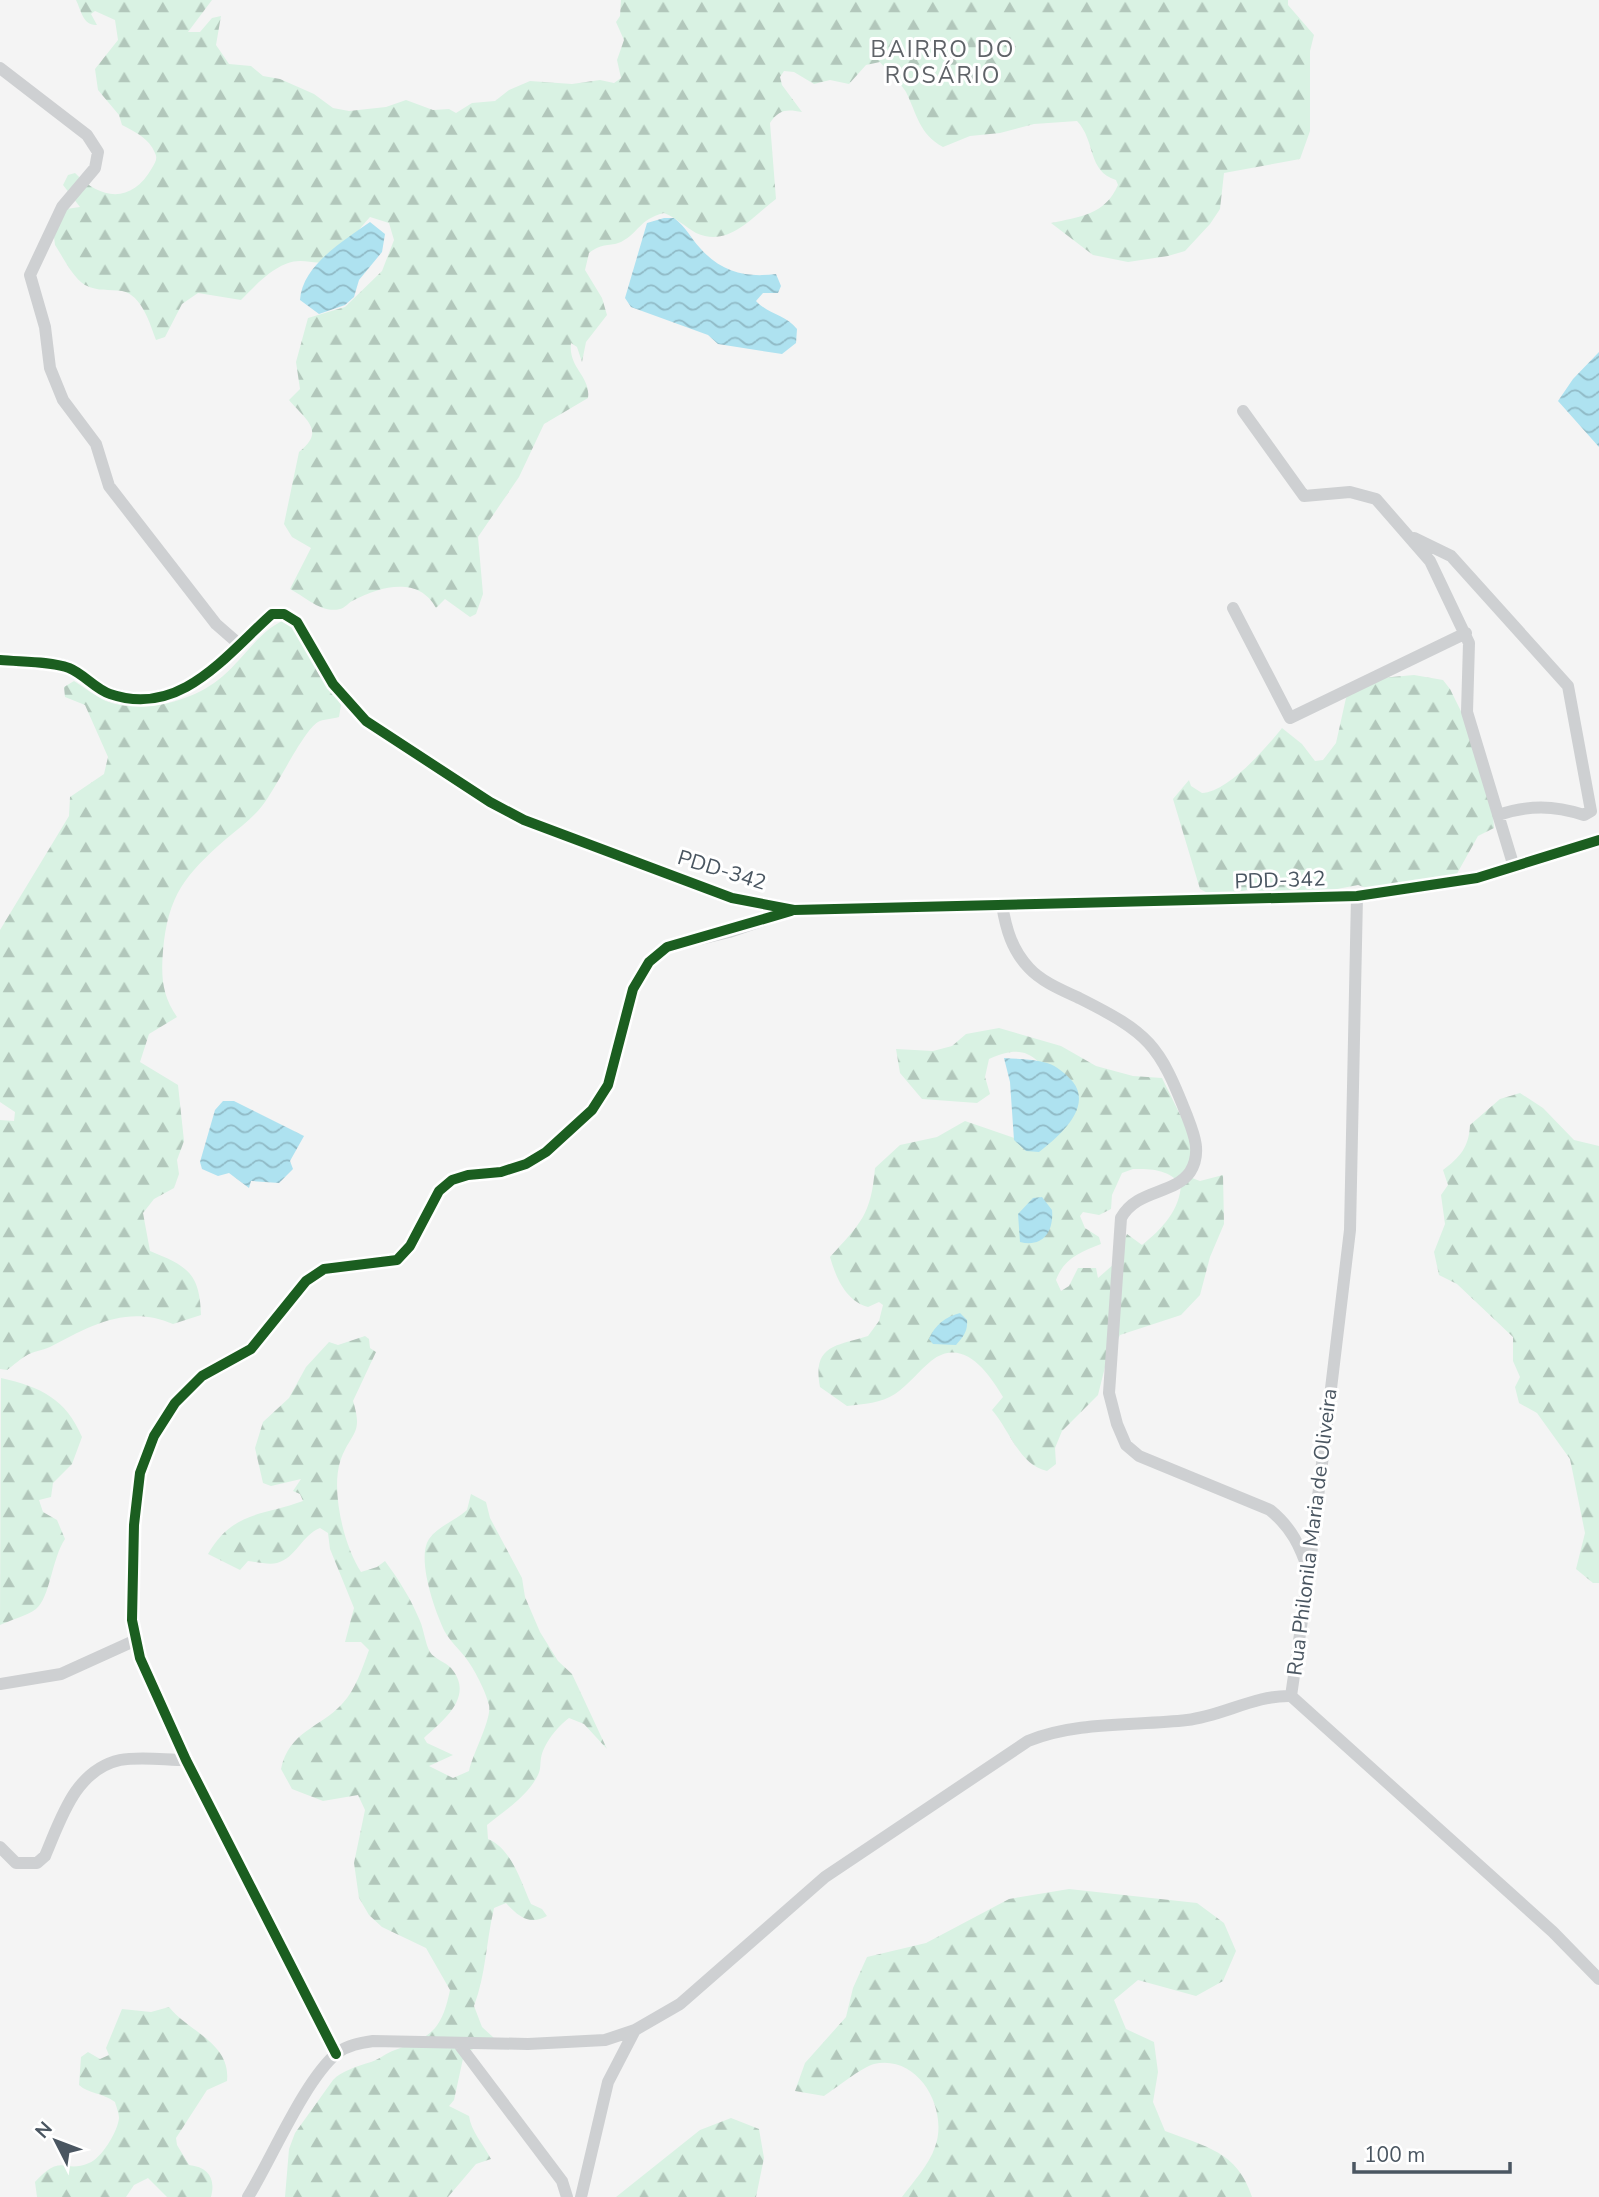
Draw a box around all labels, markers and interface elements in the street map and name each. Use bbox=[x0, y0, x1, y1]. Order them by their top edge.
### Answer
district label: BAIRRO DO ROSÁRIO bbox=[871, 34, 1015, 91]
street label: PDD-342 bbox=[674, 843, 770, 897]
street label: PDD-342 bbox=[1234, 864, 1326, 896]
street label: Rua Philonila Maria de Oliveira bbox=[1280, 1387, 1344, 1677]
north arrow bbox=[21, 2106, 91, 2176]
text: N bbox=[30, 2116, 59, 2144]
scale bar bbox=[1354, 2130, 1510, 2174]
text: 100 m bbox=[1364, 2141, 1425, 2169]

